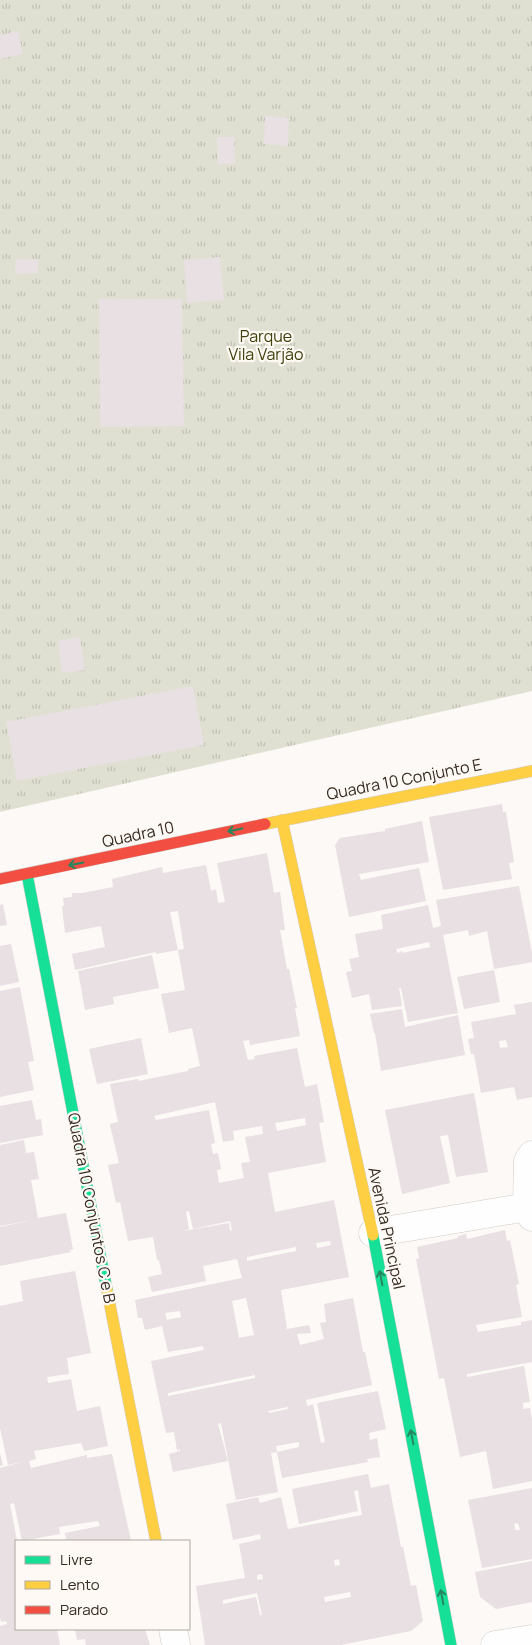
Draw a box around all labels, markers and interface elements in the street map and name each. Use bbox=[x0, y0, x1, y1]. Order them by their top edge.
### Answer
park label: Parque Vila Varjão bbox=[229, 325, 303, 365]
street label: Quadra 10 Conjunto E bbox=[325, 753, 483, 805]
street label: Quadra 10 bbox=[100, 816, 176, 852]
one-way arrow bbox=[227, 826, 243, 835]
one-way arrow bbox=[68, 860, 84, 869]
street label: Quadra 10 Conjuntos C e B bbox=[63, 1111, 121, 1305]
street label: Avenida Principal bbox=[363, 1165, 411, 1291]
one-way arrow bbox=[376, 1270, 386, 1286]
one-way arrow bbox=[406, 1430, 416, 1446]
legend bbox=[15, 1540, 190, 1630]
text: Livre bbox=[60, 1549, 93, 1570]
text: Lento bbox=[60, 1574, 100, 1595]
one-way arrow bbox=[437, 1590, 446, 1606]
text: Parado bbox=[60, 1599, 108, 1620]

